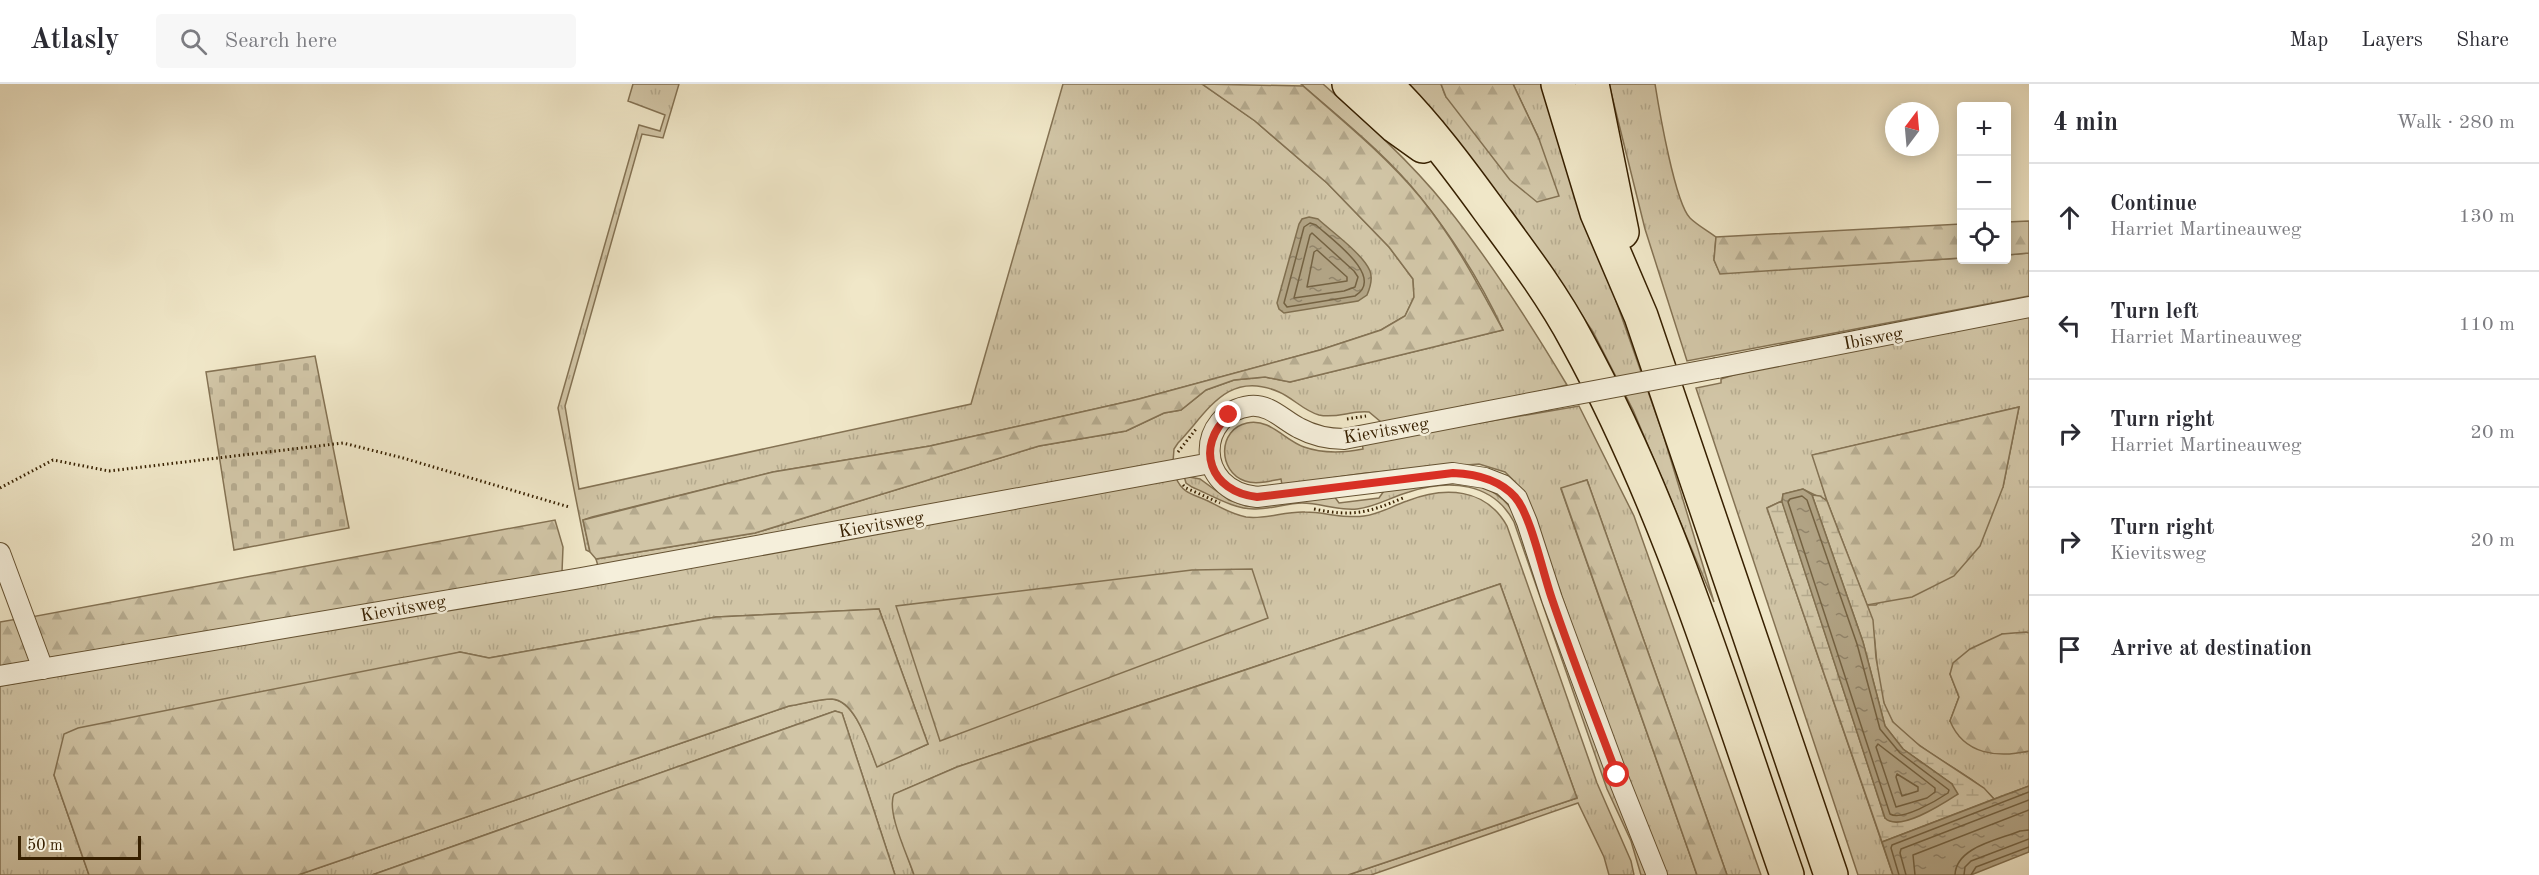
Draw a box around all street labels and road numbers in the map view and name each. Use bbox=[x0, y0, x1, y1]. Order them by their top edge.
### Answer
street label: Ibisweg bbox=[1842, 324, 1905, 354]
street label: Kievitsweg bbox=[1342, 415, 1431, 447]
street label: Kievitsweg bbox=[837, 509, 926, 541]
street label: Kievitsweg bbox=[359, 593, 448, 625]

